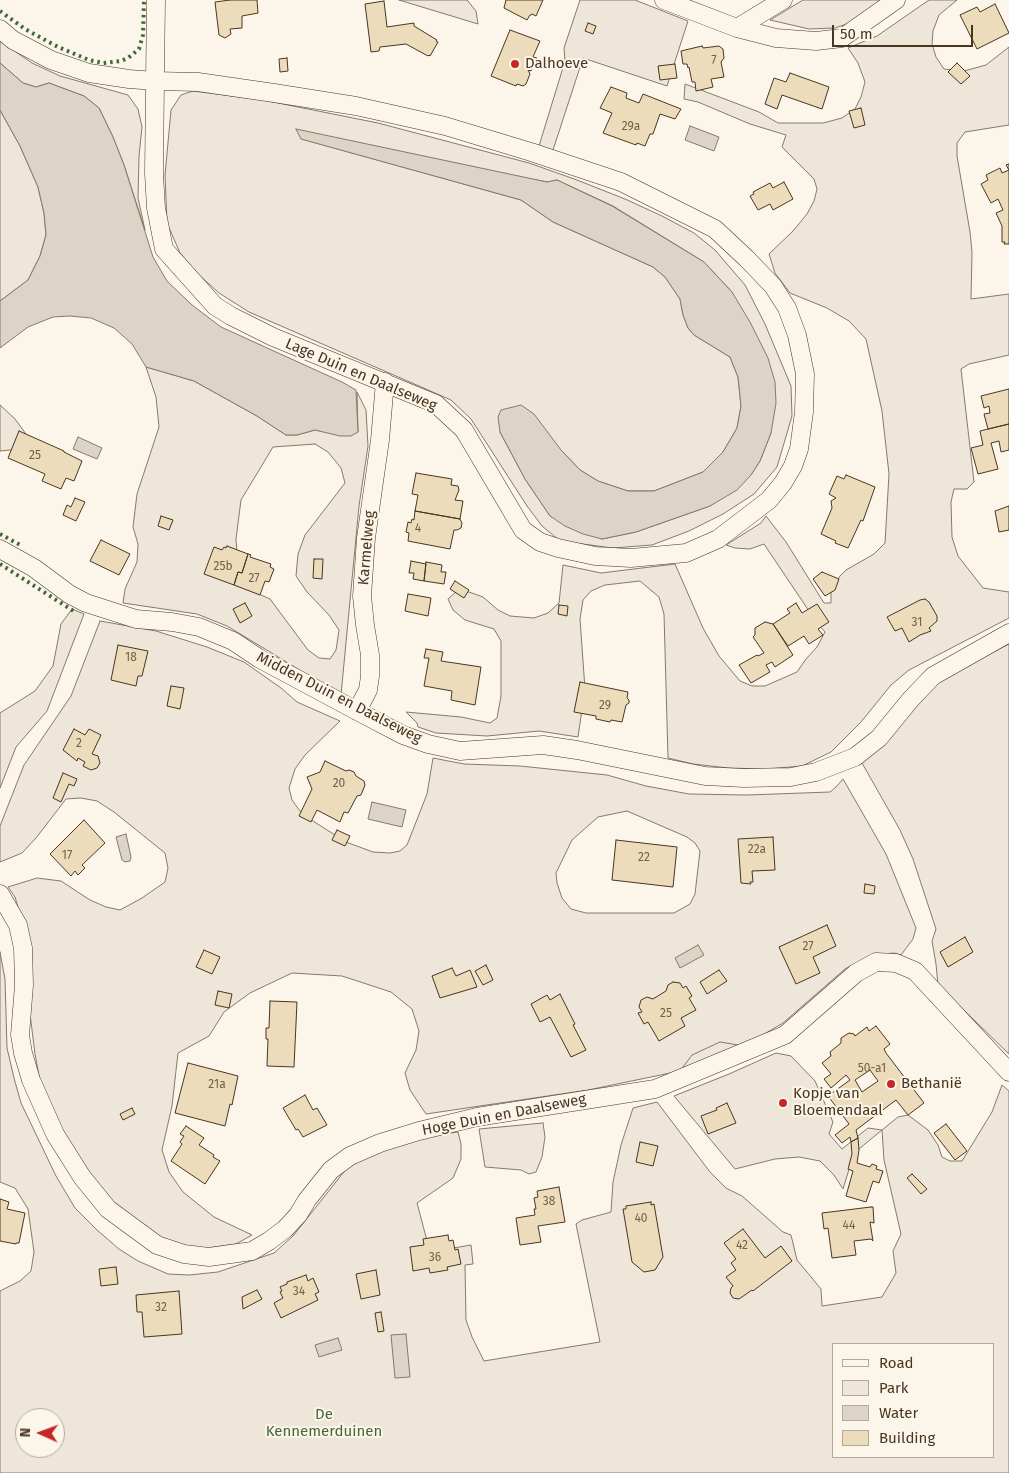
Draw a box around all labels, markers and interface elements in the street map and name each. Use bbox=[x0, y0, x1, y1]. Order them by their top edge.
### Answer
scale bar bbox=[834, 15, 975, 47]
text: 50 m bbox=[840, 25, 873, 43]
house number: 7 bbox=[711, 54, 717, 68]
place label: Dalhoeve bbox=[525, 55, 588, 73]
marker: Dalhoeve bbox=[509, 58, 521, 70]
house number: 29a bbox=[622, 120, 640, 134]
street label: Lage Duin en Daalseweg bbox=[282, 335, 440, 415]
house number: 25 bbox=[29, 449, 41, 463]
street label: Karmelweg bbox=[355, 510, 379, 586]
house number: 4 bbox=[415, 522, 421, 536]
house number: 25b bbox=[213, 560, 233, 574]
house number: 27 bbox=[248, 572, 260, 586]
house number: 31 bbox=[912, 616, 922, 630]
street label: Midden Duin en Daalseweg bbox=[253, 648, 425, 748]
house number: 18 bbox=[125, 651, 137, 665]
house number: 29 bbox=[599, 699, 611, 713]
house number: 2 bbox=[76, 737, 82, 751]
house number: 20 bbox=[333, 777, 345, 791]
house number: 22a bbox=[748, 843, 766, 857]
house number: 17 bbox=[62, 849, 72, 863]
house number: 22 bbox=[638, 851, 650, 865]
house number: 27 bbox=[802, 940, 814, 954]
house number: 25 bbox=[660, 1007, 672, 1021]
house number: 50-a1 bbox=[858, 1062, 886, 1076]
place label: Bethanië bbox=[901, 1075, 962, 1093]
house number: 21a bbox=[208, 1078, 226, 1092]
marker: Bethanië bbox=[885, 1078, 897, 1090]
place label: Kopje van Bloemendaal bbox=[793, 1085, 883, 1120]
street label: Hoge Duin en Daalseweg bbox=[420, 1090, 588, 1140]
marker: Kopje van Bloemendaal bbox=[777, 1097, 789, 1109]
house number: 38 bbox=[543, 1195, 555, 1209]
house number: 40 bbox=[634, 1212, 648, 1226]
house number: 44 bbox=[843, 1219, 855, 1233]
house number: 42 bbox=[736, 1239, 748, 1253]
house number: 36 bbox=[429, 1251, 441, 1265]
house number: 34 bbox=[293, 1285, 305, 1299]
house number: 32 bbox=[155, 1301, 167, 1315]
legend bbox=[832, 1343, 994, 1458]
text: Road bbox=[879, 1354, 914, 1372]
text: Park bbox=[879, 1379, 909, 1397]
text: Water bbox=[879, 1404, 918, 1422]
park label: De Kennemerduinen bbox=[266, 1406, 382, 1441]
north arrow bbox=[15, 1408, 65, 1458]
text: N bbox=[17, 1428, 34, 1437]
text: Building bbox=[879, 1429, 935, 1447]

